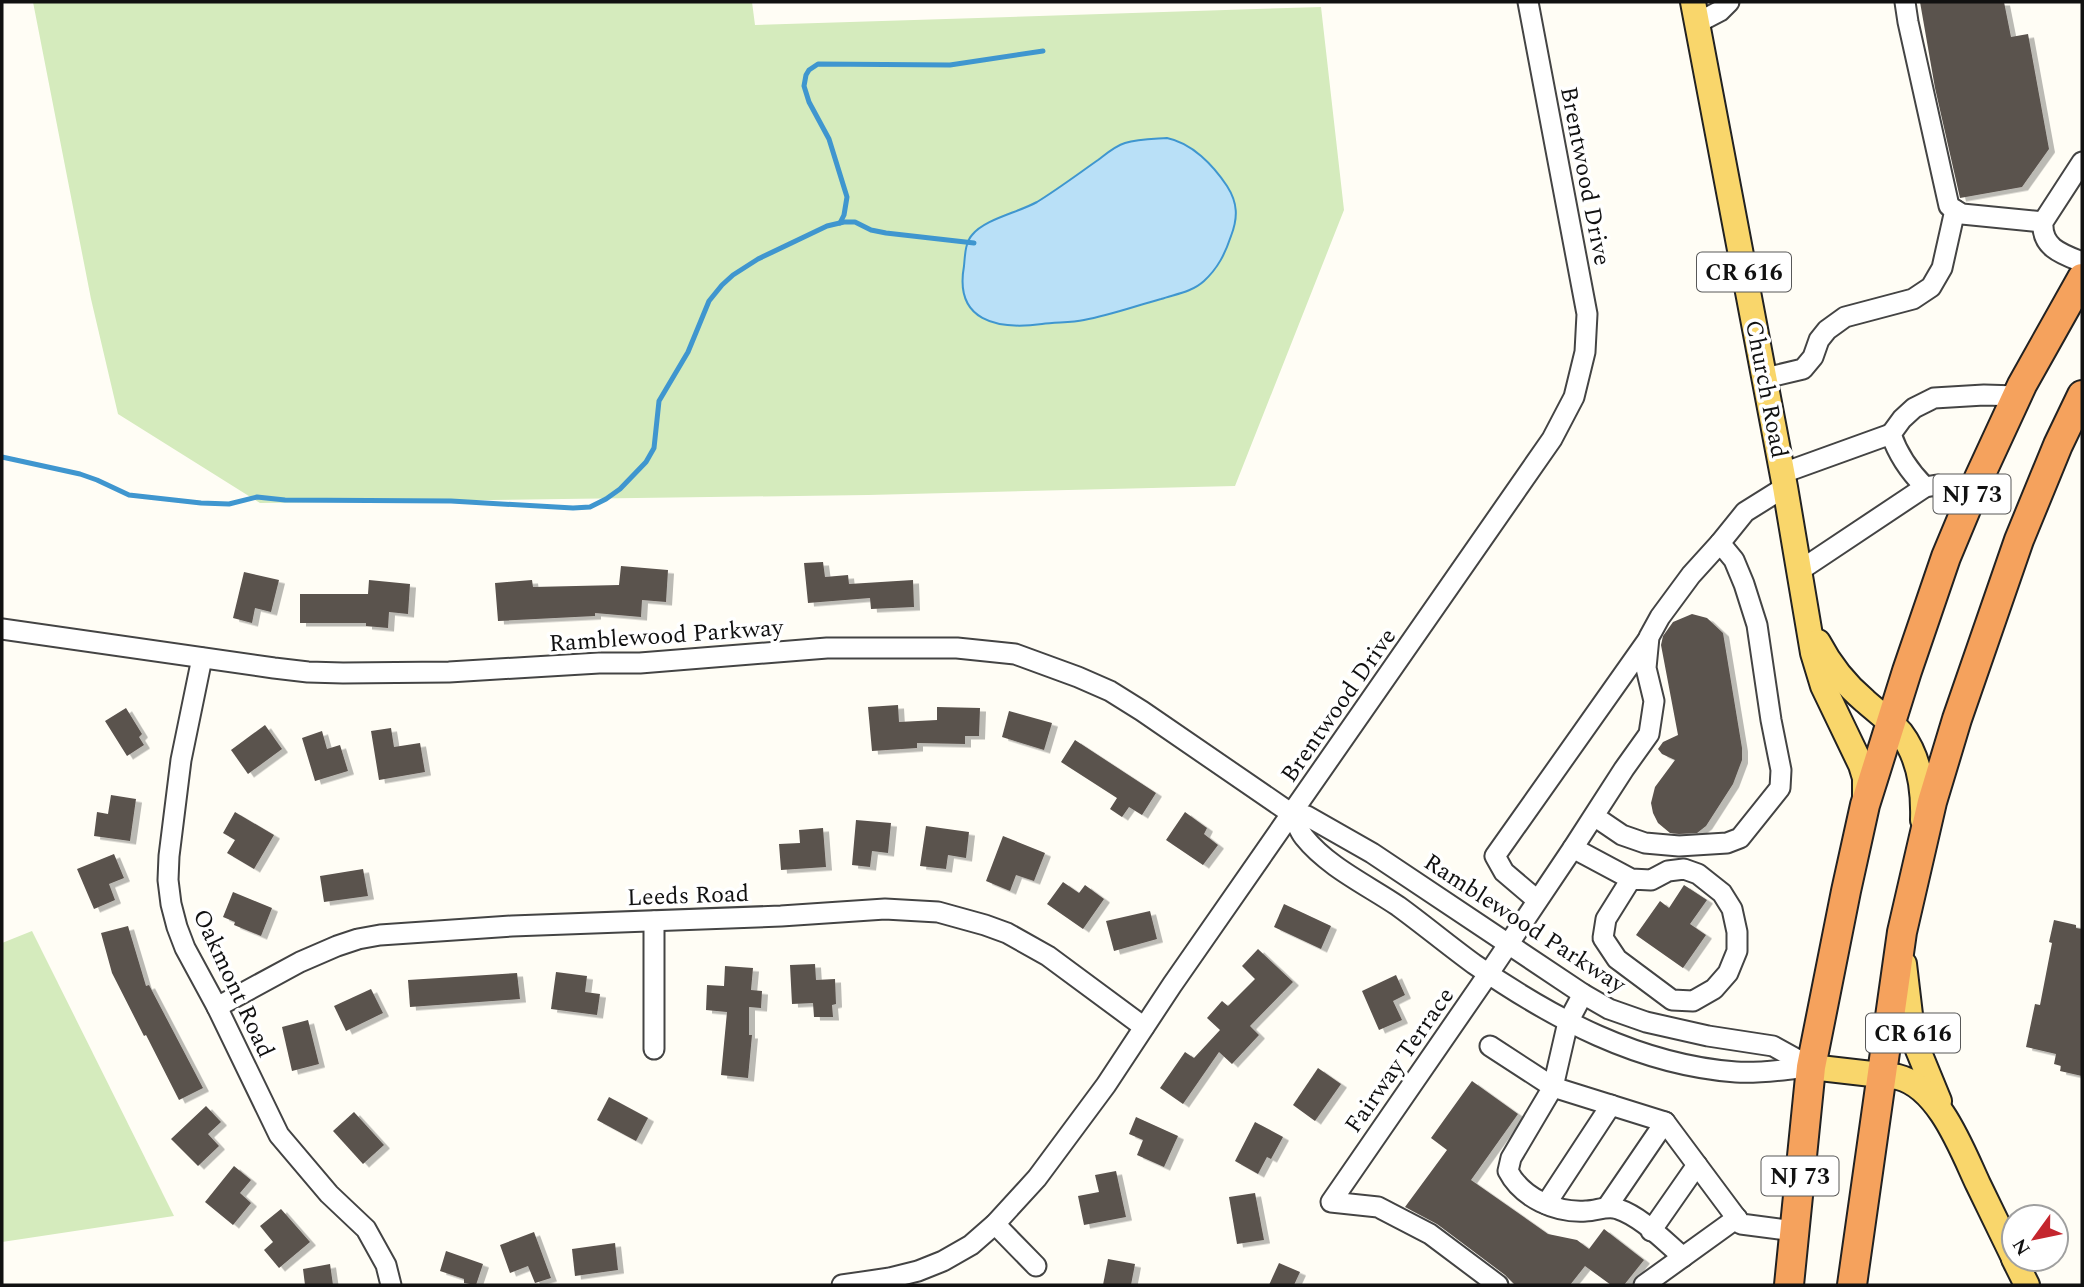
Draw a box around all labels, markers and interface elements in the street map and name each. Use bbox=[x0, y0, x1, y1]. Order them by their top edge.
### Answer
street label: Brentwood Drive bbox=[1550, 84, 1620, 269]
road number: CR 616 bbox=[1697, 252, 1791, 292]
street label: Church Road bbox=[1735, 317, 1797, 461]
road number: NJ 73 bbox=[1934, 474, 2010, 514]
street label: Ramblewood Parkway bbox=[548, 610, 786, 662]
street label: Brentwood Drive bbox=[1272, 621, 1406, 790]
street label: Ramblewood Parkway bbox=[1416, 845, 1634, 1004]
street label: Leeds Road bbox=[626, 876, 750, 916]
street label: Oakmont Road bbox=[183, 903, 283, 1064]
street label: Fairway Terrace bbox=[1336, 980, 1464, 1141]
road number: CR 616 bbox=[1866, 1014, 1960, 1052]
road number: NJ 73 bbox=[1762, 1156, 1839, 1196]
north arrow bbox=[2000, 1203, 2070, 1273]
text: N bbox=[2006, 1232, 2038, 1261]

